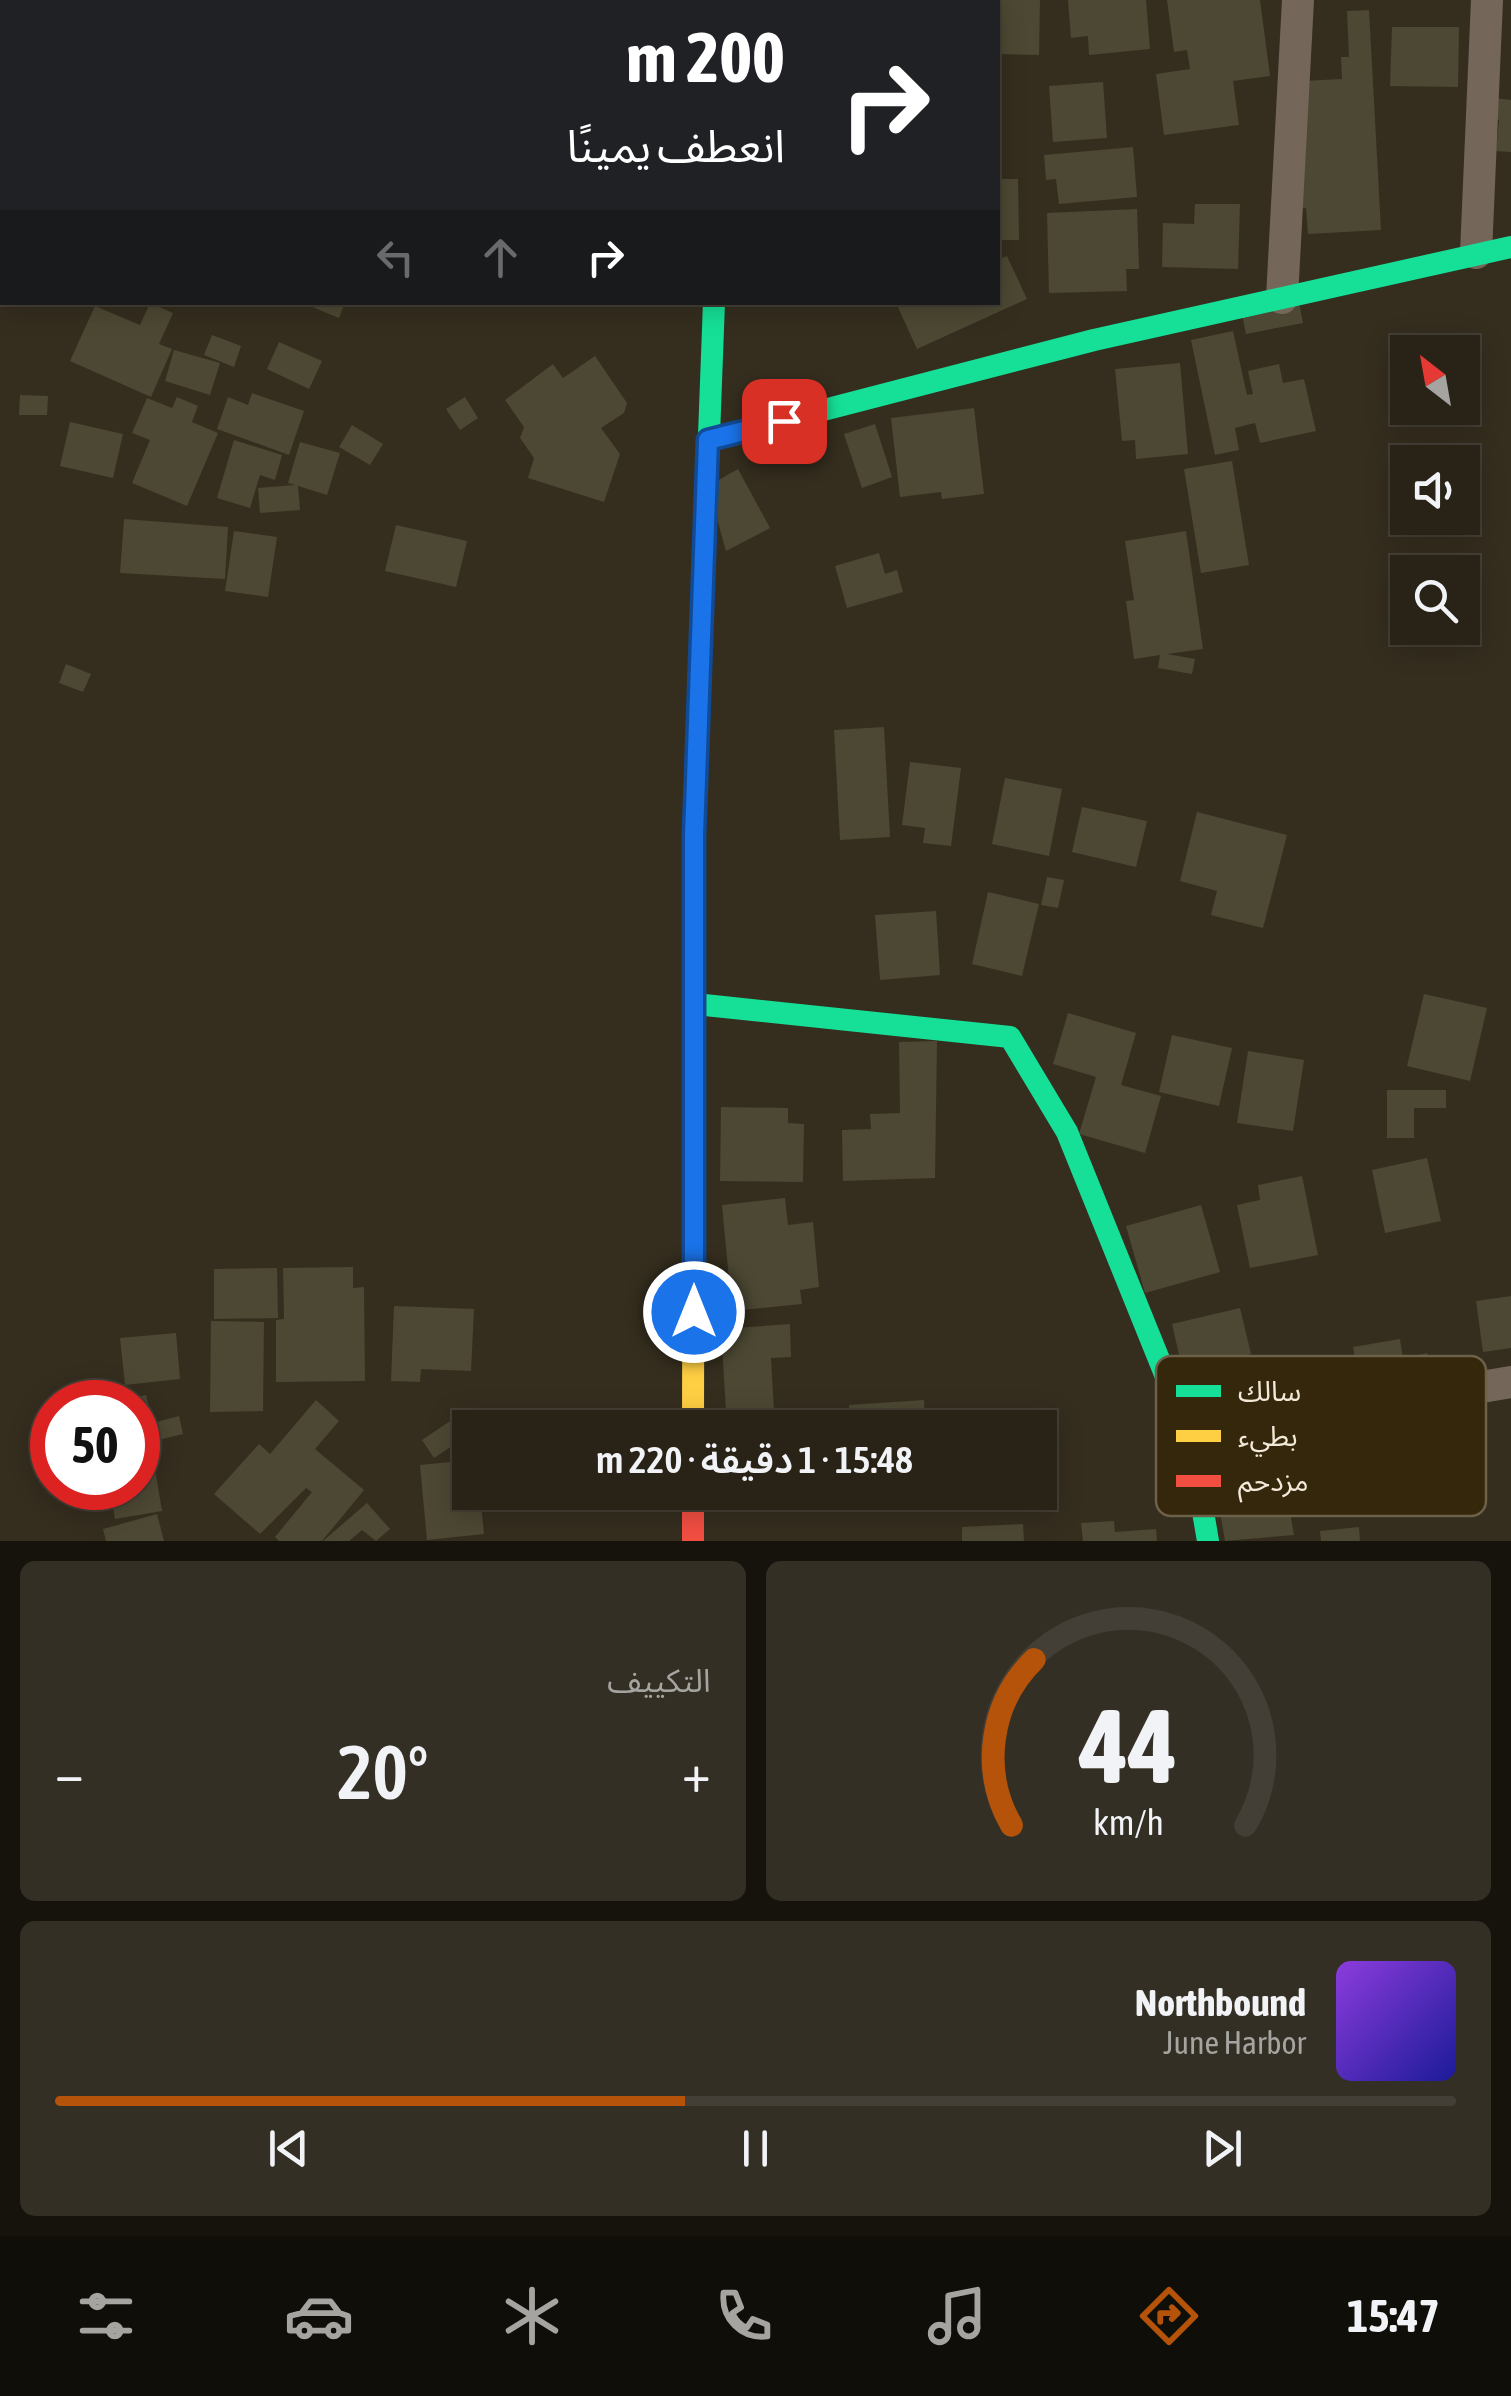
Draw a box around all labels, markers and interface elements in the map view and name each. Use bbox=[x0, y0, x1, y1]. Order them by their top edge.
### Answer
text: 200 m bbox=[626, 17, 785, 97]
icon: right bbox=[820, 40, 950, 170]
text: انعطف يمينًا bbox=[566, 120, 785, 172]
icon: left bbox=[368, 230, 423, 285]
icon: ahead bbox=[473, 230, 528, 285]
icon: right bbox=[578, 230, 633, 285]
north arrow bbox=[1390, 335, 1480, 425]
map controls bbox=[1390, 335, 1480, 645]
pin bbox=[742, 379, 827, 464]
icon: arrive bbox=[757, 394, 812, 449]
button: sound bbox=[1390, 445, 1480, 535]
button: search bbox=[1390, 555, 1480, 645]
position arrow bbox=[642, 1260, 746, 1364]
legend bbox=[1156, 1356, 1486, 1516]
text: سالك bbox=[1238, 1375, 1301, 1407]
speed limit sign: 50 bbox=[30, 1380, 160, 1510]
text: بطيء bbox=[1238, 1420, 1298, 1457]
text: 15:48 · 1 دقيقة · 220 m bbox=[596, 1438, 913, 1481]
text: مزدحم bbox=[1238, 1465, 1309, 1503]
text: التكييف bbox=[607, 1662, 711, 1699]
text: 44 bbox=[1078, 1686, 1177, 1805]
text: 20° bbox=[337, 1729, 428, 1815]
text: − bbox=[55, 1741, 84, 1804]
text: + bbox=[682, 1741, 710, 1804]
text: km/h bbox=[1093, 1802, 1164, 1843]
text: Northbound bbox=[1135, 1981, 1306, 2024]
text: June Harbor bbox=[1163, 2024, 1306, 2061]
icon: previous bbox=[261, 2121, 316, 2176]
icon: pause bbox=[728, 2121, 783, 2176]
icon: next bbox=[1195, 2121, 1250, 2176]
icon: filters bbox=[71, 2281, 141, 2351]
icon: car bbox=[284, 2281, 354, 2351]
icon: climate bbox=[497, 2281, 567, 2351]
icon: phone bbox=[709, 2281, 779, 2351]
icon: music bbox=[922, 2281, 992, 2351]
icon: directions bbox=[1134, 2281, 1204, 2351]
text: 15:47 bbox=[1347, 2290, 1440, 2342]

